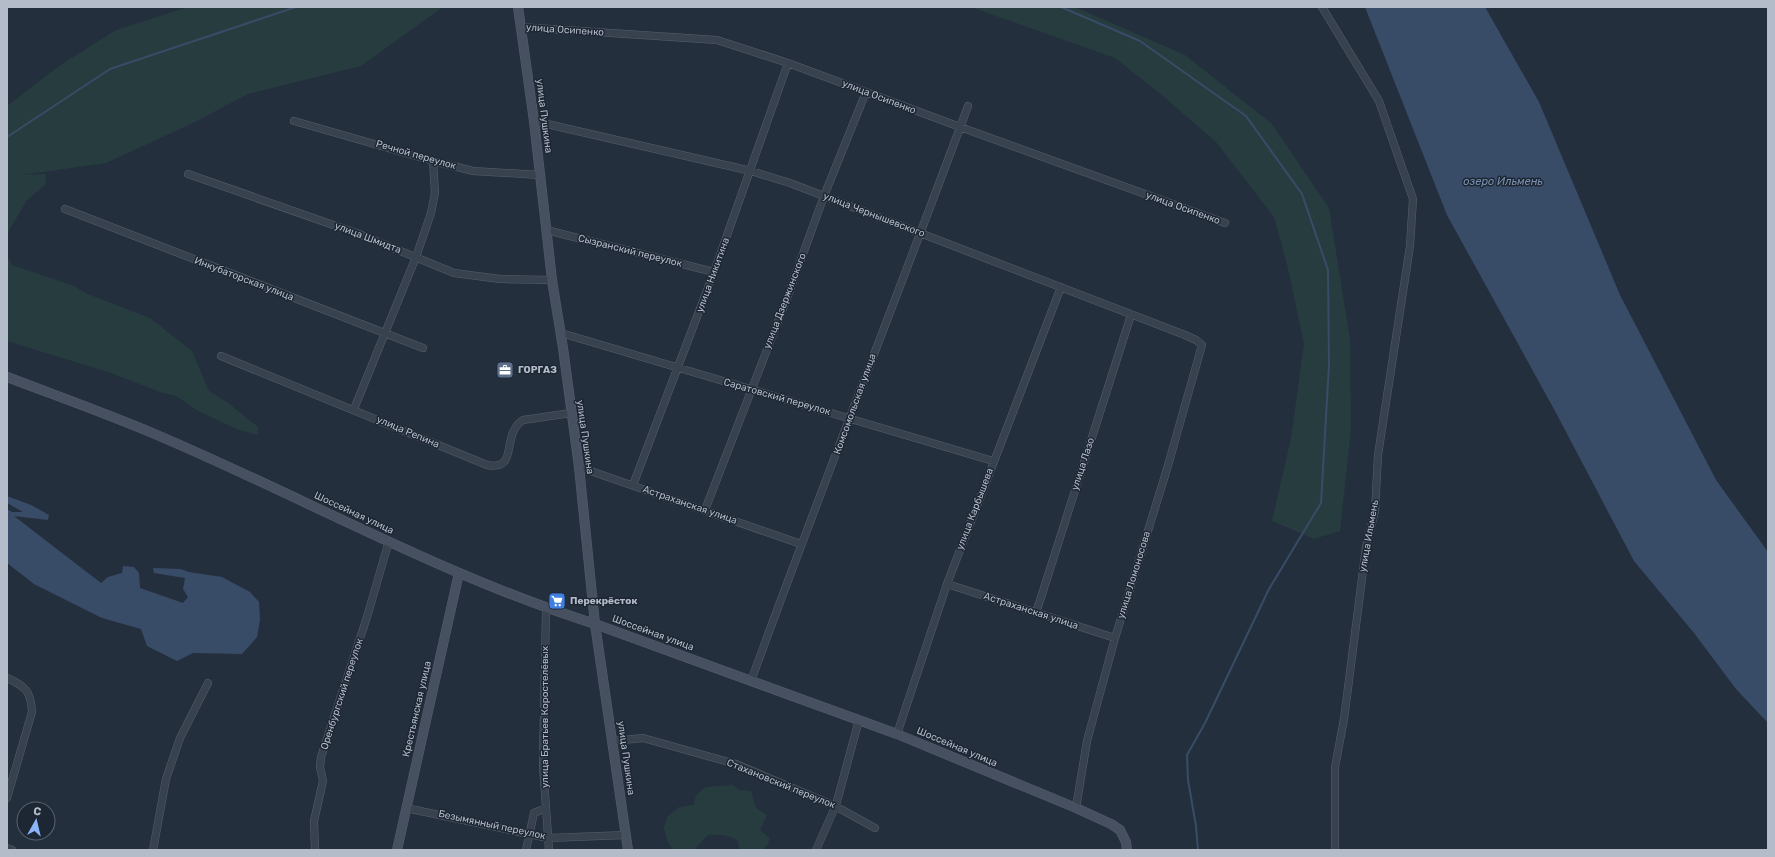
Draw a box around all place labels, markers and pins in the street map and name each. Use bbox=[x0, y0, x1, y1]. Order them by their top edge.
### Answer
office icon: ГОРГАЗ bbox=[495, 360, 515, 380]
place label: ГОРГАЗ bbox=[518, 364, 557, 376]
supermarket icon: Перекрёсток bbox=[547, 591, 567, 611]
place label: Перекрёсток bbox=[570, 595, 638, 607]

